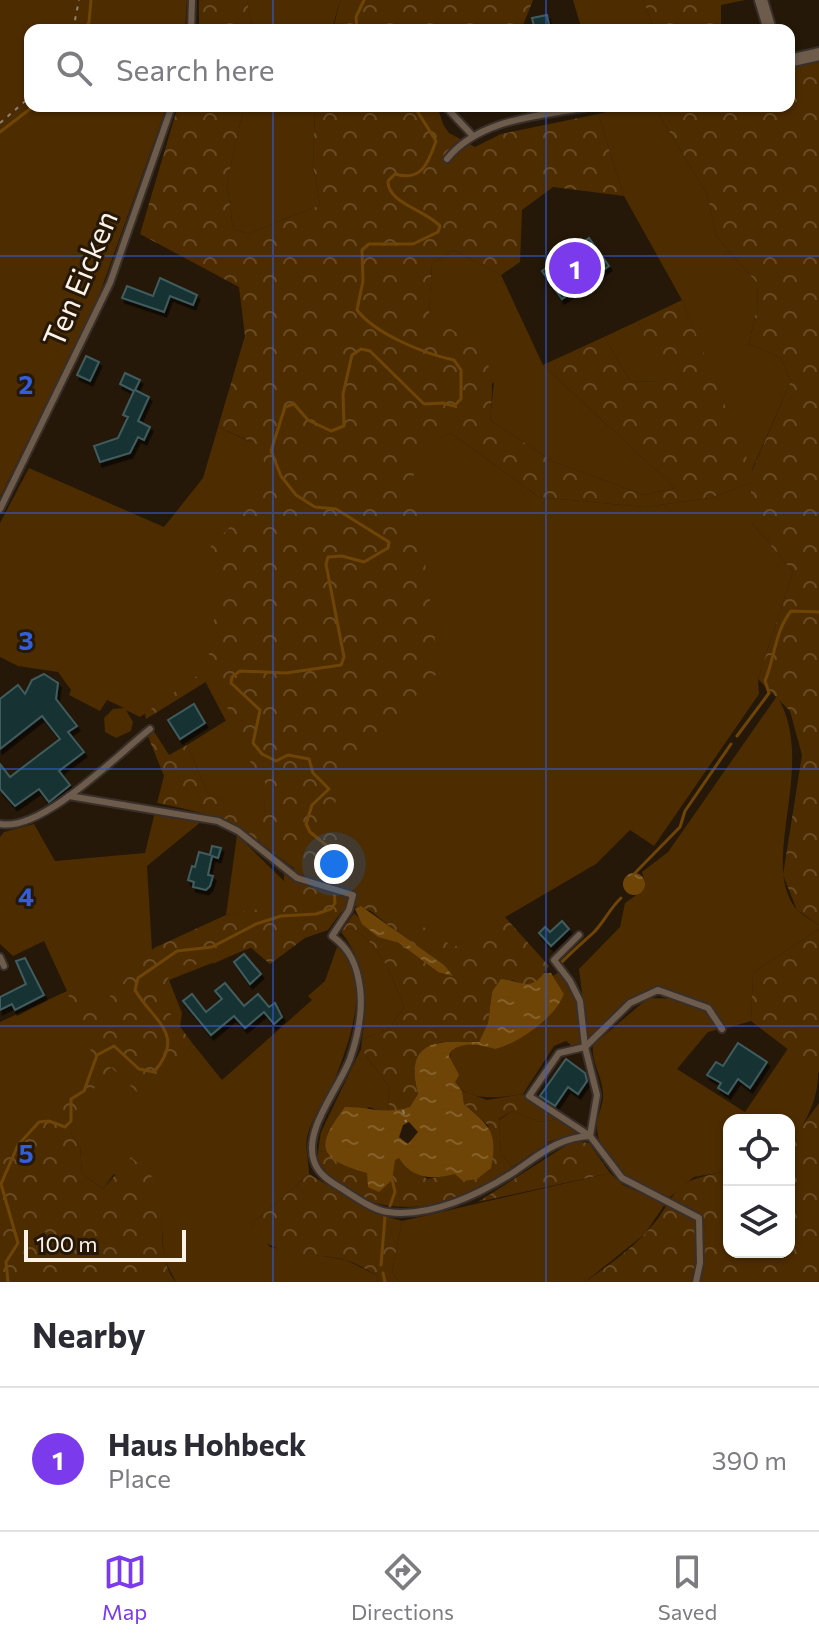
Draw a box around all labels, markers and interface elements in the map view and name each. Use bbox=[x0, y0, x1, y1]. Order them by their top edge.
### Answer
search box bbox=[24, 24, 795, 112]
icon: search bbox=[52, 46, 96, 90]
text: Search here bbox=[116, 50, 275, 87]
street label: Ten Eicken bbox=[33, 204, 124, 352]
pin: 1 bbox=[549, 238, 601, 298]
text: 2 bbox=[19, 368, 33, 399]
text: 3 bbox=[18, 624, 34, 655]
your location bbox=[314, 844, 354, 884]
text: 4 bbox=[18, 880, 34, 911]
map controls bbox=[723, 1114, 795, 1258]
button: locate bbox=[723, 1114, 795, 1186]
text: 5 bbox=[18, 1137, 34, 1168]
button: layers bbox=[723, 1186, 795, 1258]
scale bar bbox=[24, 1226, 186, 1262]
text: 100 m bbox=[36, 1230, 98, 1257]
text: Nearby bbox=[32, 1313, 146, 1355]
text: Haus Hohbeck bbox=[108, 1425, 306, 1462]
text: 1 bbox=[52, 1444, 64, 1475]
text: 390 m bbox=[712, 1444, 787, 1475]
text: Place bbox=[108, 1462, 171, 1493]
tab: Map bbox=[102, 1550, 147, 1625]
tab: Directions bbox=[351, 1550, 454, 1625]
tab: Saved bbox=[658, 1550, 717, 1625]

